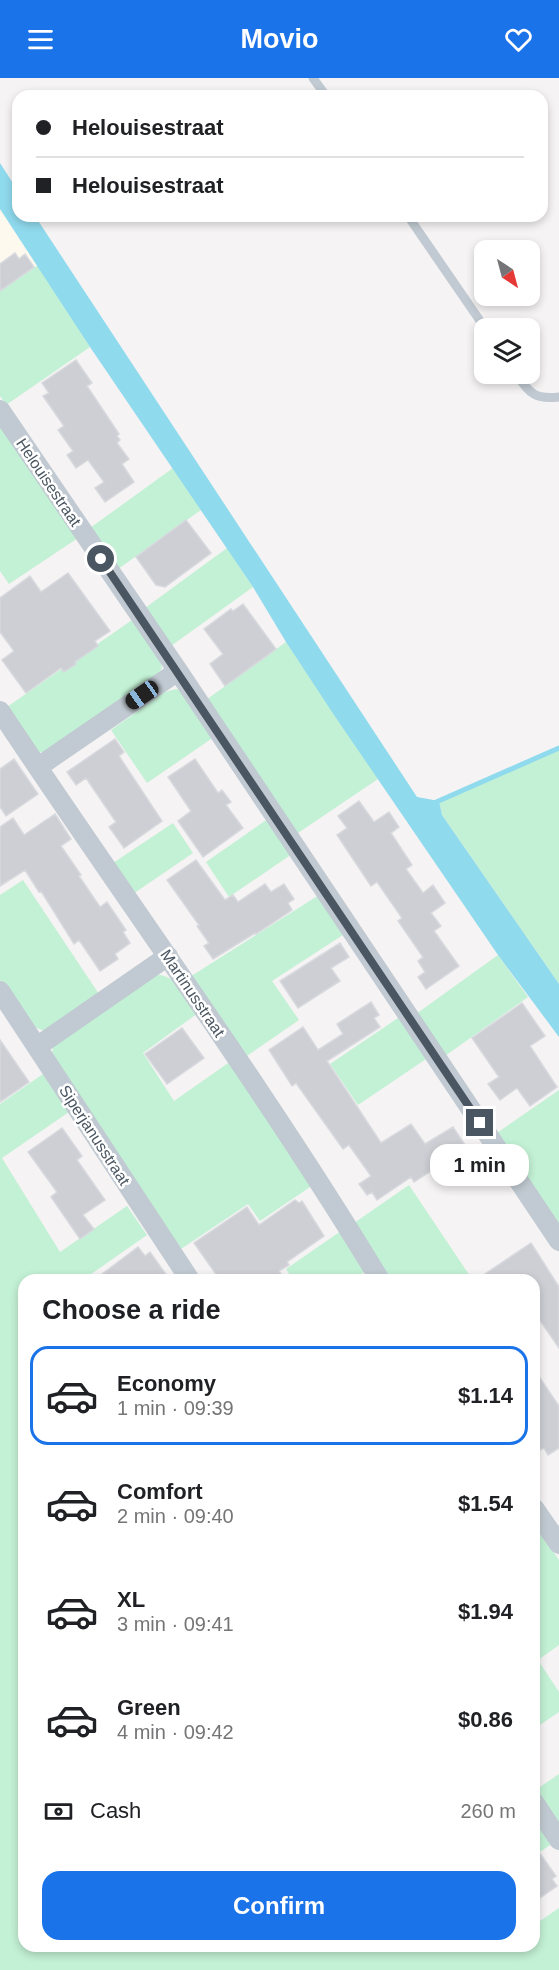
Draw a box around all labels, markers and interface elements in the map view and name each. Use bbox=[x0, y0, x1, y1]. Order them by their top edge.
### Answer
icon: menu bbox=[24, 23, 57, 56]
icon: heart bbox=[502, 23, 535, 56]
text: Movio bbox=[241, 24, 319, 54]
text: Helouisestraat bbox=[72, 115, 224, 140]
text: Helouisestraat bbox=[72, 173, 224, 198]
north arrow bbox=[474, 240, 540, 306]
map controls bbox=[474, 240, 540, 384]
button: layers bbox=[474, 318, 540, 384]
street label: Helouisestraat bbox=[13, 435, 85, 530]
route start bbox=[87, 545, 114, 572]
car bbox=[122, 677, 162, 713]
street label: Martinusstraat bbox=[157, 947, 228, 1041]
street label: Siperjanusstraat bbox=[56, 1082, 133, 1189]
route end bbox=[466, 1109, 493, 1136]
callout: 1 min bbox=[430, 1144, 530, 1186]
text: 1 min bbox=[453, 1154, 506, 1176]
text: Choose a ride bbox=[42, 1295, 221, 1325]
icon: car bbox=[45, 1369, 99, 1423]
text: Economy bbox=[117, 1371, 216, 1396]
text: $1.14 bbox=[458, 1383, 513, 1408]
text: 1 min · 09:39 bbox=[117, 1397, 234, 1419]
icon: car bbox=[45, 1477, 99, 1531]
text: Comfort bbox=[117, 1479, 203, 1504]
text: $1.54 bbox=[458, 1491, 513, 1516]
text: 2 min · 09:40 bbox=[117, 1505, 234, 1527]
icon: car bbox=[45, 1585, 99, 1639]
text: XL bbox=[117, 1587, 145, 1612]
text: $1.94 bbox=[458, 1599, 513, 1624]
text: 3 min · 09:41 bbox=[117, 1613, 234, 1635]
icon: car bbox=[45, 1693, 99, 1747]
text: Green bbox=[117, 1695, 181, 1720]
text: $0.86 bbox=[458, 1707, 513, 1732]
text: 4 min · 09:42 bbox=[117, 1721, 234, 1743]
icon: cash bbox=[42, 1795, 75, 1828]
text: Cash bbox=[90, 1798, 141, 1823]
text: 260 m bbox=[460, 1800, 516, 1822]
button: Confirm bbox=[42, 1871, 516, 1940]

